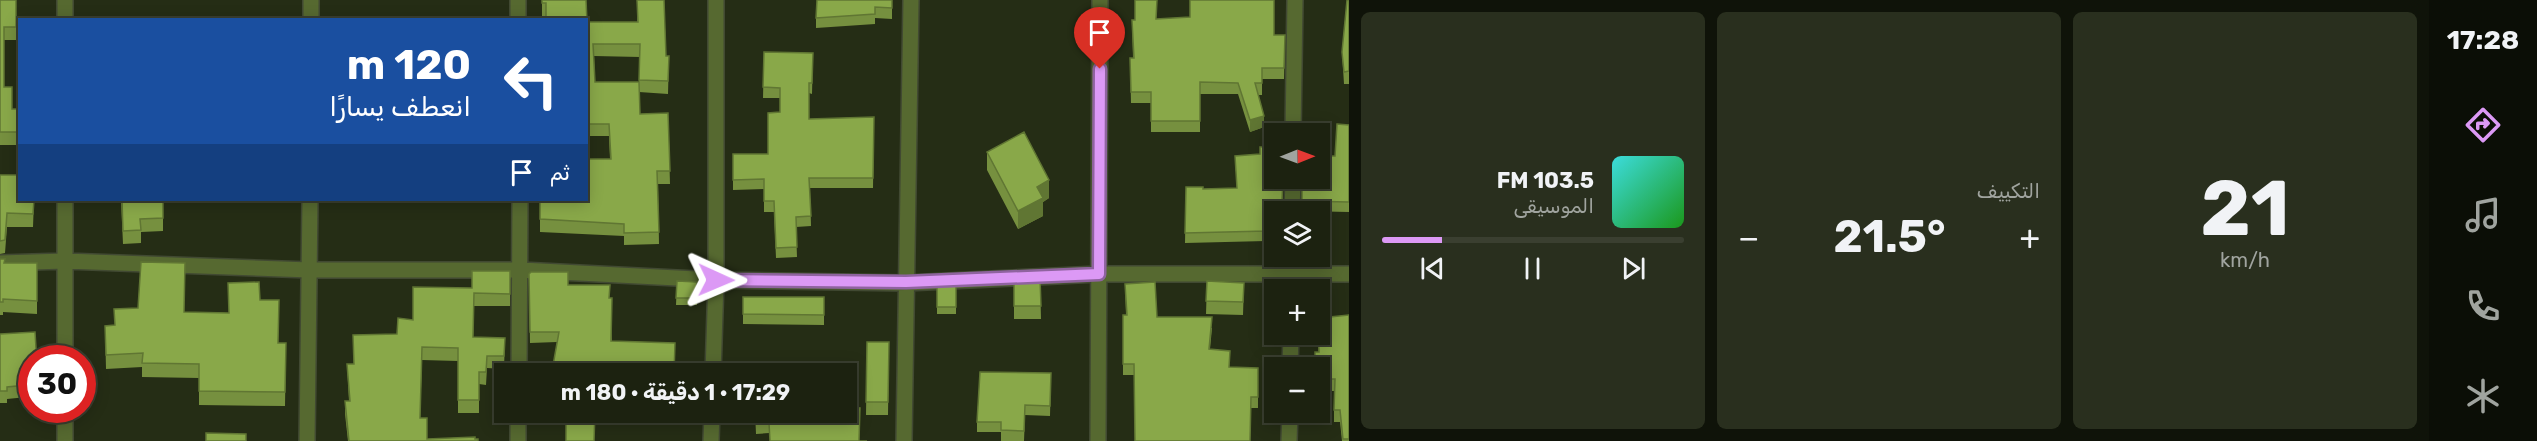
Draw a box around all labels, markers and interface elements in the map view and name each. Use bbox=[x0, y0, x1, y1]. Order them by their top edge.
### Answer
pin bbox=[1074, 7, 1125, 69]
icon: arrive bbox=[1083, 16, 1116, 49]
text: 17:28 bbox=[2447, 24, 2519, 56]
text: 120 m bbox=[347, 40, 471, 90]
icon: left bbox=[492, 42, 570, 120]
text: انعطف يسارًا bbox=[329, 91, 471, 123]
icon: directions bbox=[2462, 104, 2504, 146]
north arrow bbox=[1264, 123, 1330, 189]
map controls bbox=[1264, 123, 1330, 423]
icon: arrive bbox=[505, 156, 538, 189]
text: ثم bbox=[550, 159, 570, 186]
text: 21 bbox=[2200, 162, 2290, 255]
text: 103.5 FM bbox=[1497, 167, 1594, 194]
text: التكييف bbox=[1977, 179, 2040, 203]
text: الموسيقى bbox=[1513, 194, 1594, 218]
icon: music bbox=[2462, 194, 2504, 236]
button: layers bbox=[1264, 201, 1330, 267]
text: 21.5° bbox=[1833, 210, 1945, 263]
text: − bbox=[1738, 218, 1759, 257]
text: + bbox=[2019, 218, 2040, 257]
position arrow bbox=[684, 248, 748, 312]
text: km/h bbox=[2220, 248, 2270, 272]
icon: previous bbox=[1416, 252, 1449, 285]
icon: pause bbox=[1516, 252, 1549, 285]
icon: next bbox=[1617, 252, 1650, 285]
button: + bbox=[1264, 279, 1330, 345]
icon: phone bbox=[2462, 285, 2504, 327]
speed limit sign: 30 bbox=[18, 345, 96, 423]
button: − bbox=[1264, 357, 1330, 423]
icon: climate bbox=[2462, 375, 2504, 417]
text: 17:29 · 1 دقيقة · 180 m bbox=[561, 379, 790, 406]

